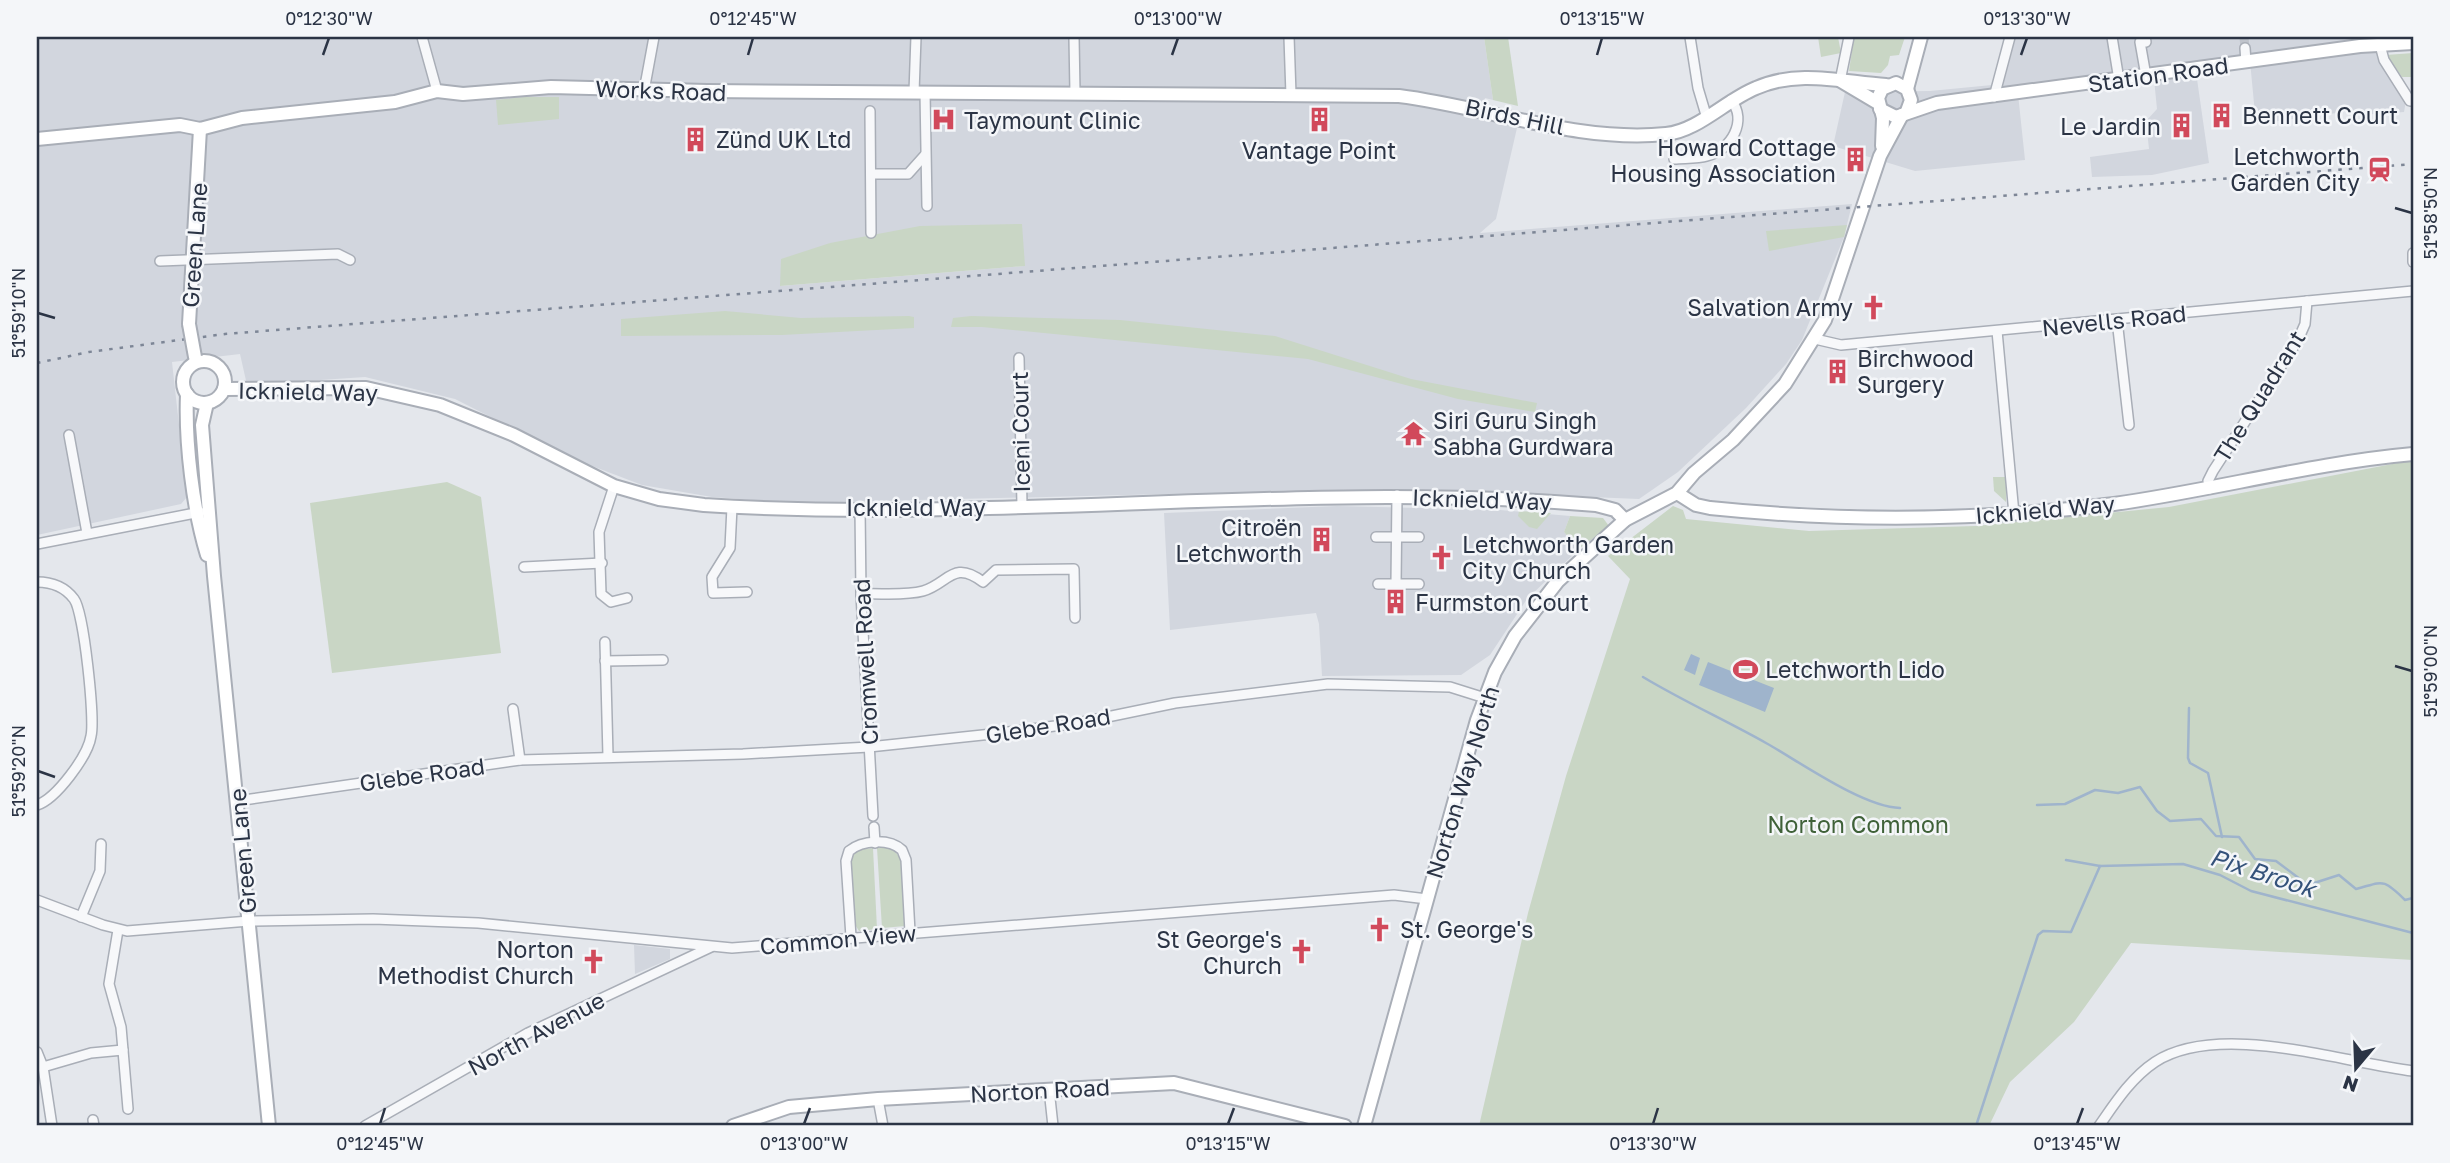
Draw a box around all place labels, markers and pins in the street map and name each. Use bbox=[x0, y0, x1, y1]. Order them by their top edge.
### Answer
building icon: Bennett Court bbox=[2208, 101, 2236, 129]
place label: Bennett Court bbox=[2242, 101, 2398, 129]
hospital icon: Taymount Clinic bbox=[930, 106, 958, 134]
place label: Taymount Clinic bbox=[964, 106, 1141, 134]
building icon: Vantage Point bbox=[1305, 106, 1333, 134]
place label: Le Jardin bbox=[2060, 112, 2161, 140]
building icon: Le Jardin bbox=[2167, 112, 2195, 140]
building icon: Zünd UK Ltd bbox=[682, 125, 710, 153]
place label: Zünd UK Ltd bbox=[716, 125, 851, 153]
place label: Howard Cottage Housing Association bbox=[1610, 133, 1836, 187]
place label: Vantage Point bbox=[1242, 136, 1396, 164]
place label: Letchworth Garden City bbox=[2230, 142, 2360, 196]
building icon: Howard Cottage Housing Association bbox=[1842, 146, 1870, 174]
station icon: Letchworth Garden City bbox=[2366, 155, 2394, 183]
place label: Salvation Army bbox=[1687, 293, 1853, 321]
church icon: Salvation Army bbox=[1859, 293, 1887, 321]
place label: Birchwood Surgery bbox=[1857, 344, 1974, 398]
building icon: Birchwood Surgery bbox=[1823, 357, 1851, 385]
place label: Siri Guru Singh Sabha Gurdwara bbox=[1433, 406, 1614, 460]
temple icon: Siri Guru Singh Sabha Gurdwara bbox=[1399, 419, 1427, 447]
place label: Citroën Letchworth bbox=[1175, 513, 1302, 567]
building icon: Citroën Letchworth bbox=[1308, 526, 1336, 554]
place label: Letchworth Garden City Church bbox=[1462, 530, 1674, 584]
church icon: Letchworth Garden City Church bbox=[1428, 543, 1456, 571]
building icon: Furmston Court bbox=[1381, 588, 1409, 616]
place label: Furmston Court bbox=[1415, 588, 1589, 616]
sports icon: Letchworth Lido bbox=[1731, 655, 1759, 683]
place label: Letchworth Lido bbox=[1765, 655, 1945, 683]
church icon: St. George's bbox=[1366, 915, 1394, 943]
place label: St. George's bbox=[1400, 915, 1533, 943]
place label: St George's Church bbox=[1156, 925, 1282, 979]
place label: Norton Methodist Church bbox=[377, 935, 574, 989]
church icon: St George's Church bbox=[1288, 938, 1316, 966]
church icon: Norton Methodist Church bbox=[580, 948, 608, 976]

